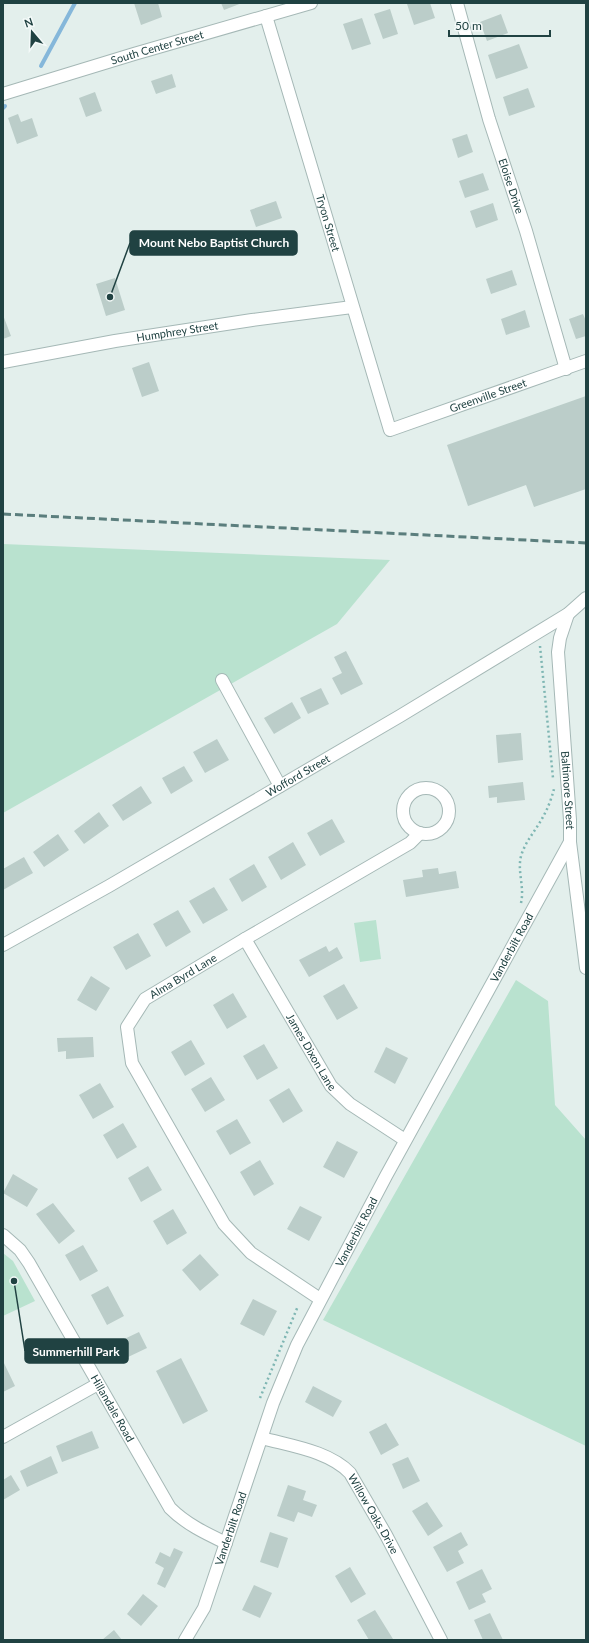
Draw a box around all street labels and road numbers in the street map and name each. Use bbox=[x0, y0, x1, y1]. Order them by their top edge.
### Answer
street label: South Center Street bbox=[109, 27, 205, 67]
street label: Eloise Drive bbox=[496, 157, 527, 215]
street label: Tryon Street bbox=[314, 193, 343, 253]
street label: Humphrey Street bbox=[135, 318, 219, 344]
street label: Greenville Street bbox=[448, 376, 528, 415]
street label: Baltimore Street bbox=[559, 750, 577, 829]
street label: Wofford Street bbox=[263, 751, 332, 799]
street label: Vanderbilt Road bbox=[487, 911, 536, 984]
street label: Alma Byrd Lane bbox=[147, 951, 219, 1001]
street label: James Dixon Lane bbox=[284, 1011, 339, 1093]
street label: Vanderbilt Road bbox=[332, 1195, 380, 1269]
street label: Hillandale Road bbox=[89, 1372, 137, 1444]
street label: Willow Oaks Drive bbox=[346, 1471, 402, 1556]
street label: Vanderbilt Road bbox=[212, 1490, 249, 1567]

